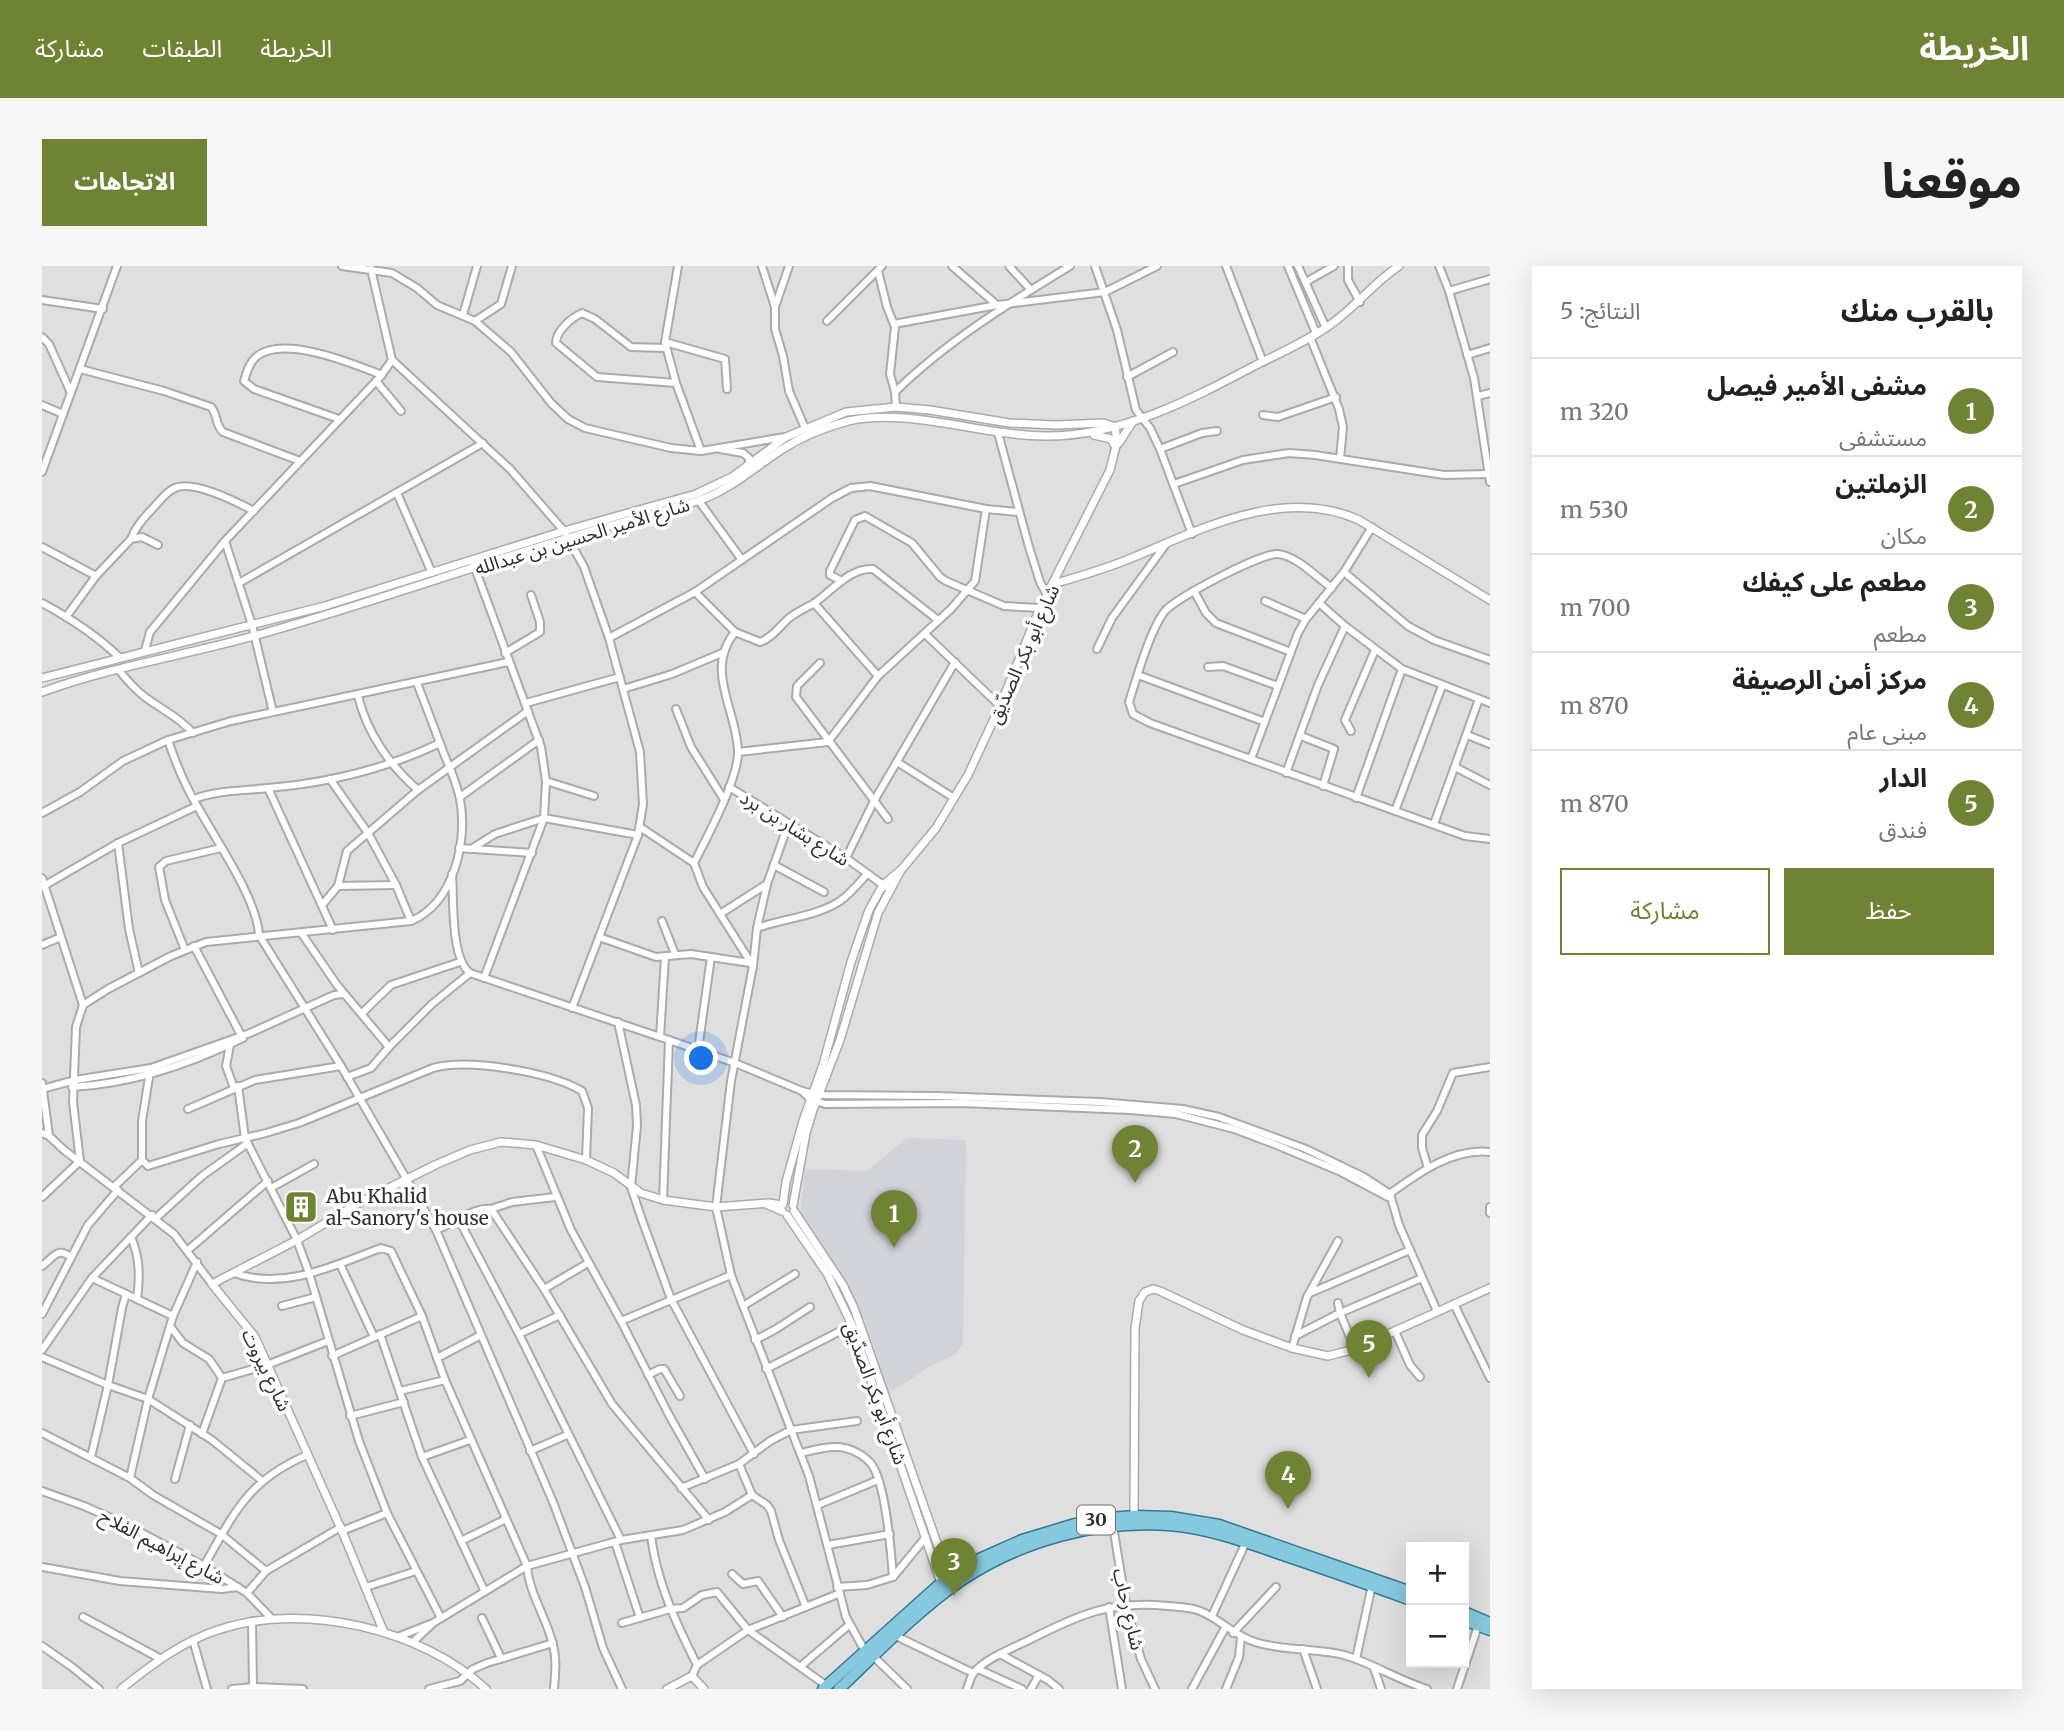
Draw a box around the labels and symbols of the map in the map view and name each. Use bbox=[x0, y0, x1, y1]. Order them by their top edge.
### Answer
street label: شارع الأمير الحسين بن عبدالله bbox=[472, 492, 693, 582]
street label: شارع أبو بكر الصدّيق bbox=[982, 581, 1066, 728]
street label: شارع بشار بن برد bbox=[735, 785, 854, 873]
your location bbox=[684, 1041, 718, 1075]
pin: 2 bbox=[1112, 1125, 1158, 1183]
place label: Abu Khalid al-Sanory's house bbox=[325, 1184, 489, 1230]
building icon: Abu Khalid al-Sanory's house bbox=[282, 1188, 320, 1226]
pin: 1 bbox=[871, 1190, 917, 1248]
street label: شارع أبو بكر الصدّيق bbox=[837, 1318, 913, 1468]
pin: 5 bbox=[1346, 1320, 1392, 1378]
street label: شارع بيروت bbox=[235, 1325, 297, 1416]
pin: 4 bbox=[1265, 1451, 1311, 1509]
street label: شارع إبراهيم الفلاح bbox=[94, 1503, 229, 1592]
road number: 30 bbox=[1077, 1506, 1115, 1534]
pin: 3 bbox=[931, 1538, 977, 1596]
street label: شارع رحاب bbox=[1106, 1566, 1150, 1653]

